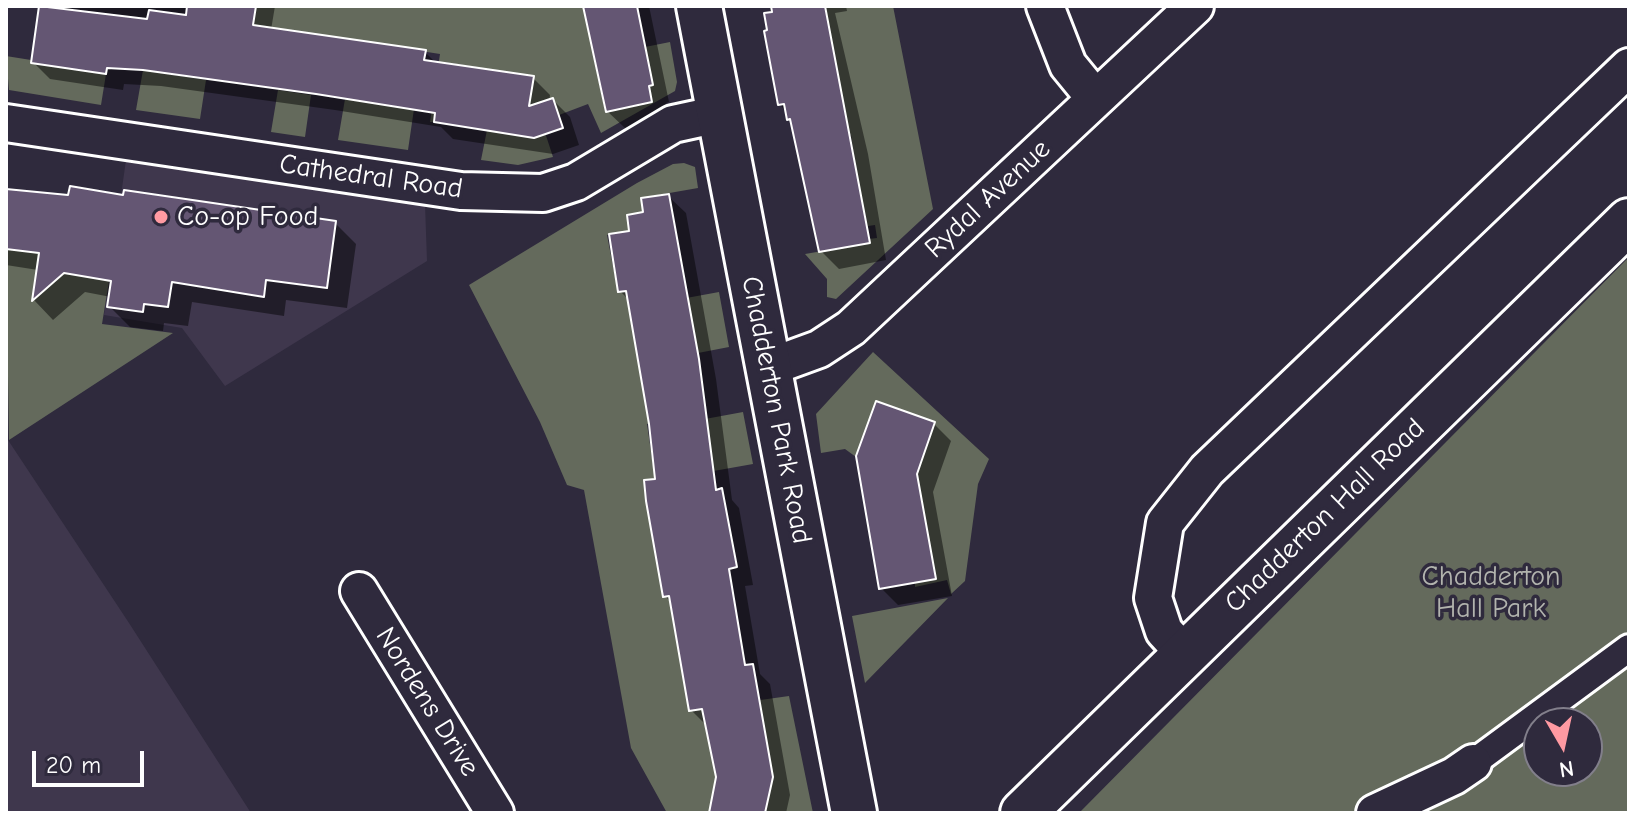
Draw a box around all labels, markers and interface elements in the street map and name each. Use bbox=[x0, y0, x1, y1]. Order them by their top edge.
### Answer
street label: Rydal Avenue bbox=[918, 133, 1058, 265]
street label: Cathedral Road bbox=[277, 148, 465, 206]
place label: Co-op Food bbox=[177, 200, 318, 234]
marker: Co-op Food bbox=[152, 208, 170, 226]
street label: Chadderton Park Road bbox=[734, 273, 818, 547]
street label: Chadderton Hall Road bbox=[1218, 412, 1432, 620]
park label: Chadderton Hall Park bbox=[1422, 560, 1560, 626]
street label: Nordens Drive bbox=[368, 621, 486, 783]
north arrow bbox=[1523, 707, 1603, 787]
scale bar bbox=[36, 735, 148, 785]
text: 20 m bbox=[46, 751, 101, 779]
text: N bbox=[1557, 755, 1576, 783]

